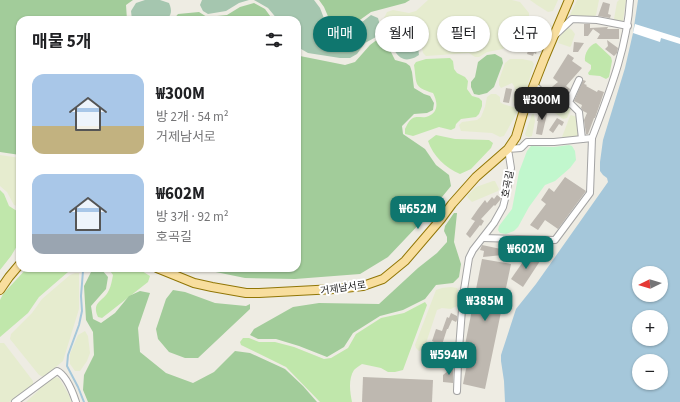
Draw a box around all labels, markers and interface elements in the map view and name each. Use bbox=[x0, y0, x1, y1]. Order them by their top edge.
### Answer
chip: 매매 bbox=[313, 16, 367, 52]
chip: 월세 bbox=[375, 16, 429, 52]
chip: 필터 bbox=[437, 16, 490, 52]
chip: 신규 bbox=[498, 16, 552, 52]
icon: filters bbox=[263, 29, 285, 51]
text: 매물 5개 bbox=[32, 30, 91, 54]
text: ₩300M bbox=[156, 82, 205, 106]
pin: ₩300M bbox=[514, 87, 570, 121]
icon: home bbox=[64, 90, 112, 138]
text: ₩300M bbox=[523, 91, 561, 109]
text: 방 2개 · 54 m² bbox=[156, 108, 229, 126]
text: 거제남서로 bbox=[156, 128, 216, 146]
street label: 호곡길 bbox=[498, 169, 517, 199]
text: ₩602M bbox=[156, 182, 205, 206]
icon: home bbox=[64, 190, 112, 238]
pin: ₩652M bbox=[390, 196, 446, 230]
text: ₩652M bbox=[399, 200, 437, 218]
text: 방 3개 · 92 m² bbox=[156, 208, 229, 226]
text: 호곡길 bbox=[156, 228, 192, 246]
pin: ₩602M bbox=[498, 236, 554, 270]
text: ₩602M bbox=[507, 240, 545, 258]
north arrow bbox=[632, 266, 668, 302]
map controls bbox=[632, 266, 668, 390]
street label: 거제남서로 bbox=[319, 278, 367, 298]
pin: ₩385M bbox=[457, 288, 513, 322]
text: ₩385M bbox=[466, 292, 504, 310]
button: + bbox=[632, 310, 668, 346]
pin: ₩594M bbox=[421, 342, 477, 376]
text: ₩594M bbox=[430, 346, 468, 364]
button: − bbox=[632, 354, 668, 390]

